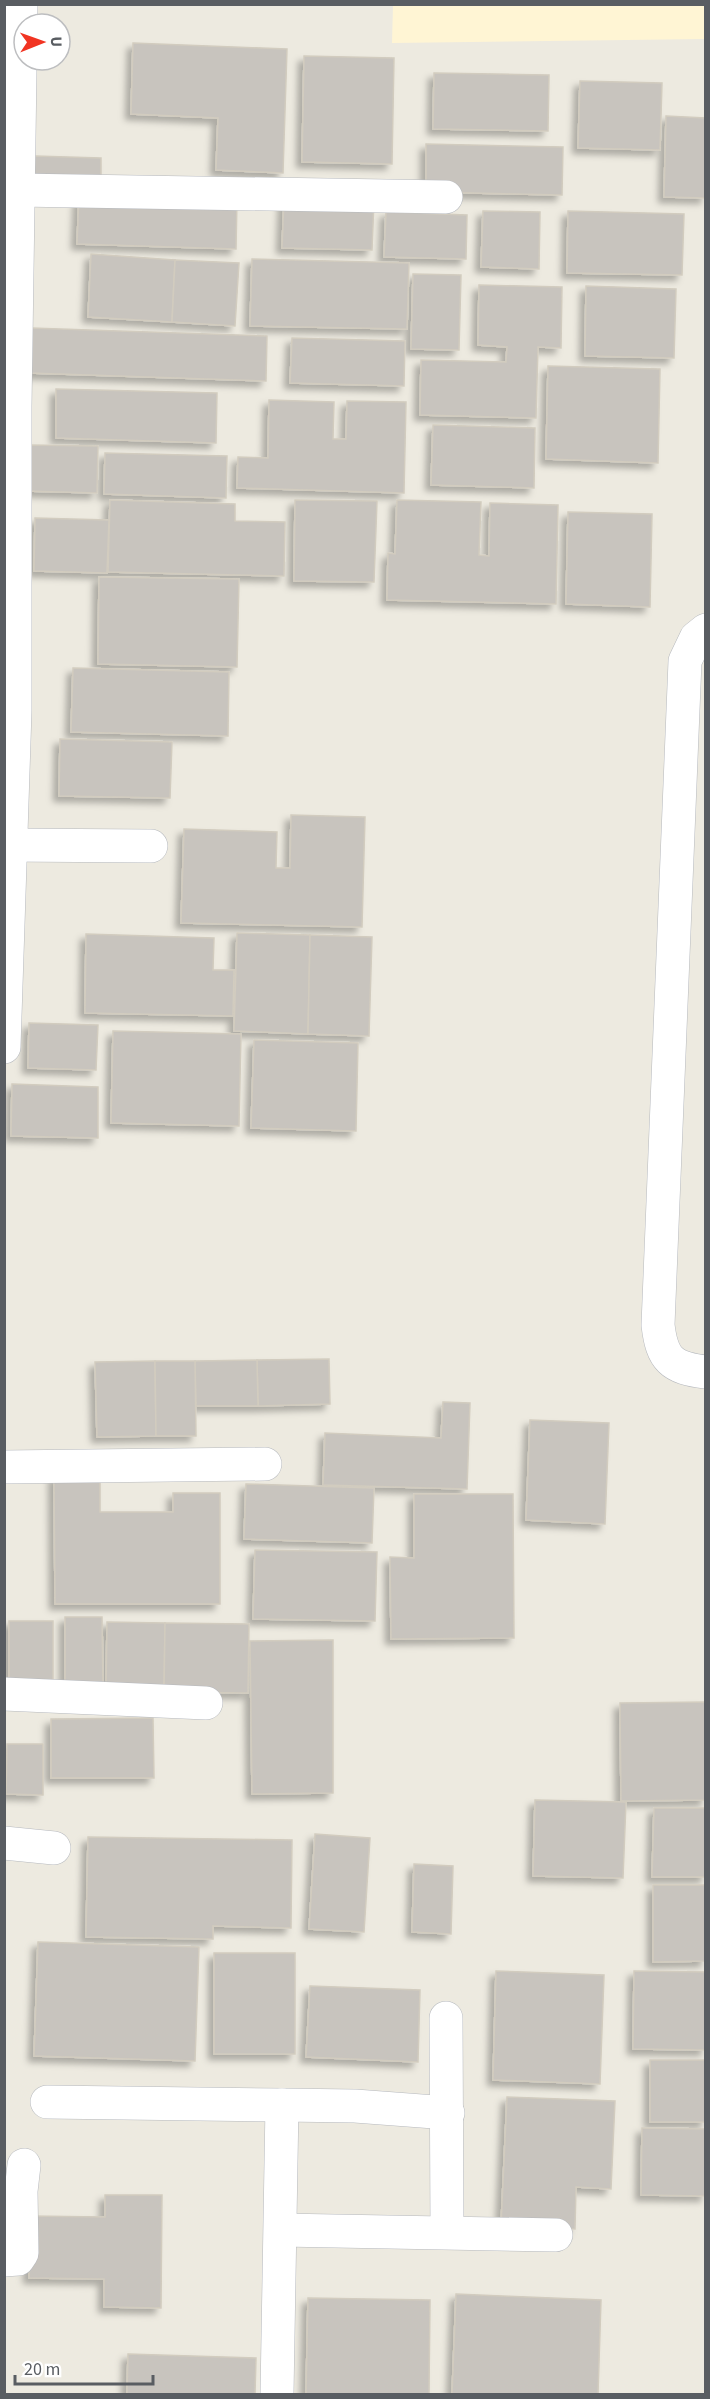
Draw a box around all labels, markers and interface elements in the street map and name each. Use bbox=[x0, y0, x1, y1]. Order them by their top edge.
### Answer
north arrow bbox=[12, 12, 72, 72]
text: U bbox=[45, 36, 67, 47]
scale bar bbox=[15, 2348, 153, 2386]
text: 20 m bbox=[24, 2357, 60, 2382]

